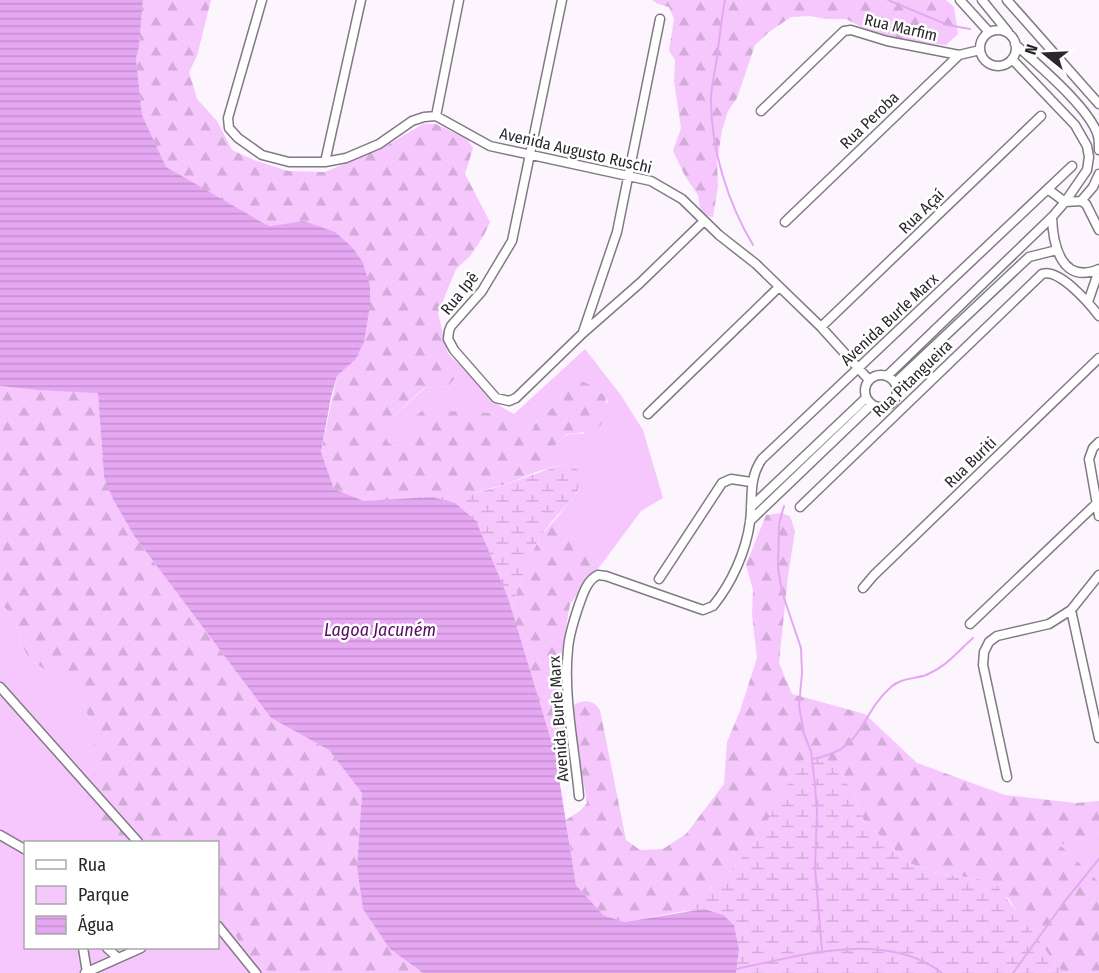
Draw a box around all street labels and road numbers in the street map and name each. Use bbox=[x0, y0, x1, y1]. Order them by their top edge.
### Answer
street label: Rua Marfim bbox=[863, 10, 939, 45]
street label: Rua Peroba bbox=[836, 88, 903, 153]
street label: Avenida Augusto Ruschi bbox=[498, 124, 654, 177]
street label: Rua Açaí bbox=[895, 185, 948, 238]
street label: Rua Ipê bbox=[436, 268, 482, 318]
street label: Avenida Burle Marx bbox=[837, 269, 942, 369]
street label: Rua Pitangueira bbox=[869, 336, 956, 421]
street label: Rua Buriti bbox=[940, 433, 1000, 492]
street label: Avenida Burle Marx bbox=[545, 655, 572, 783]

